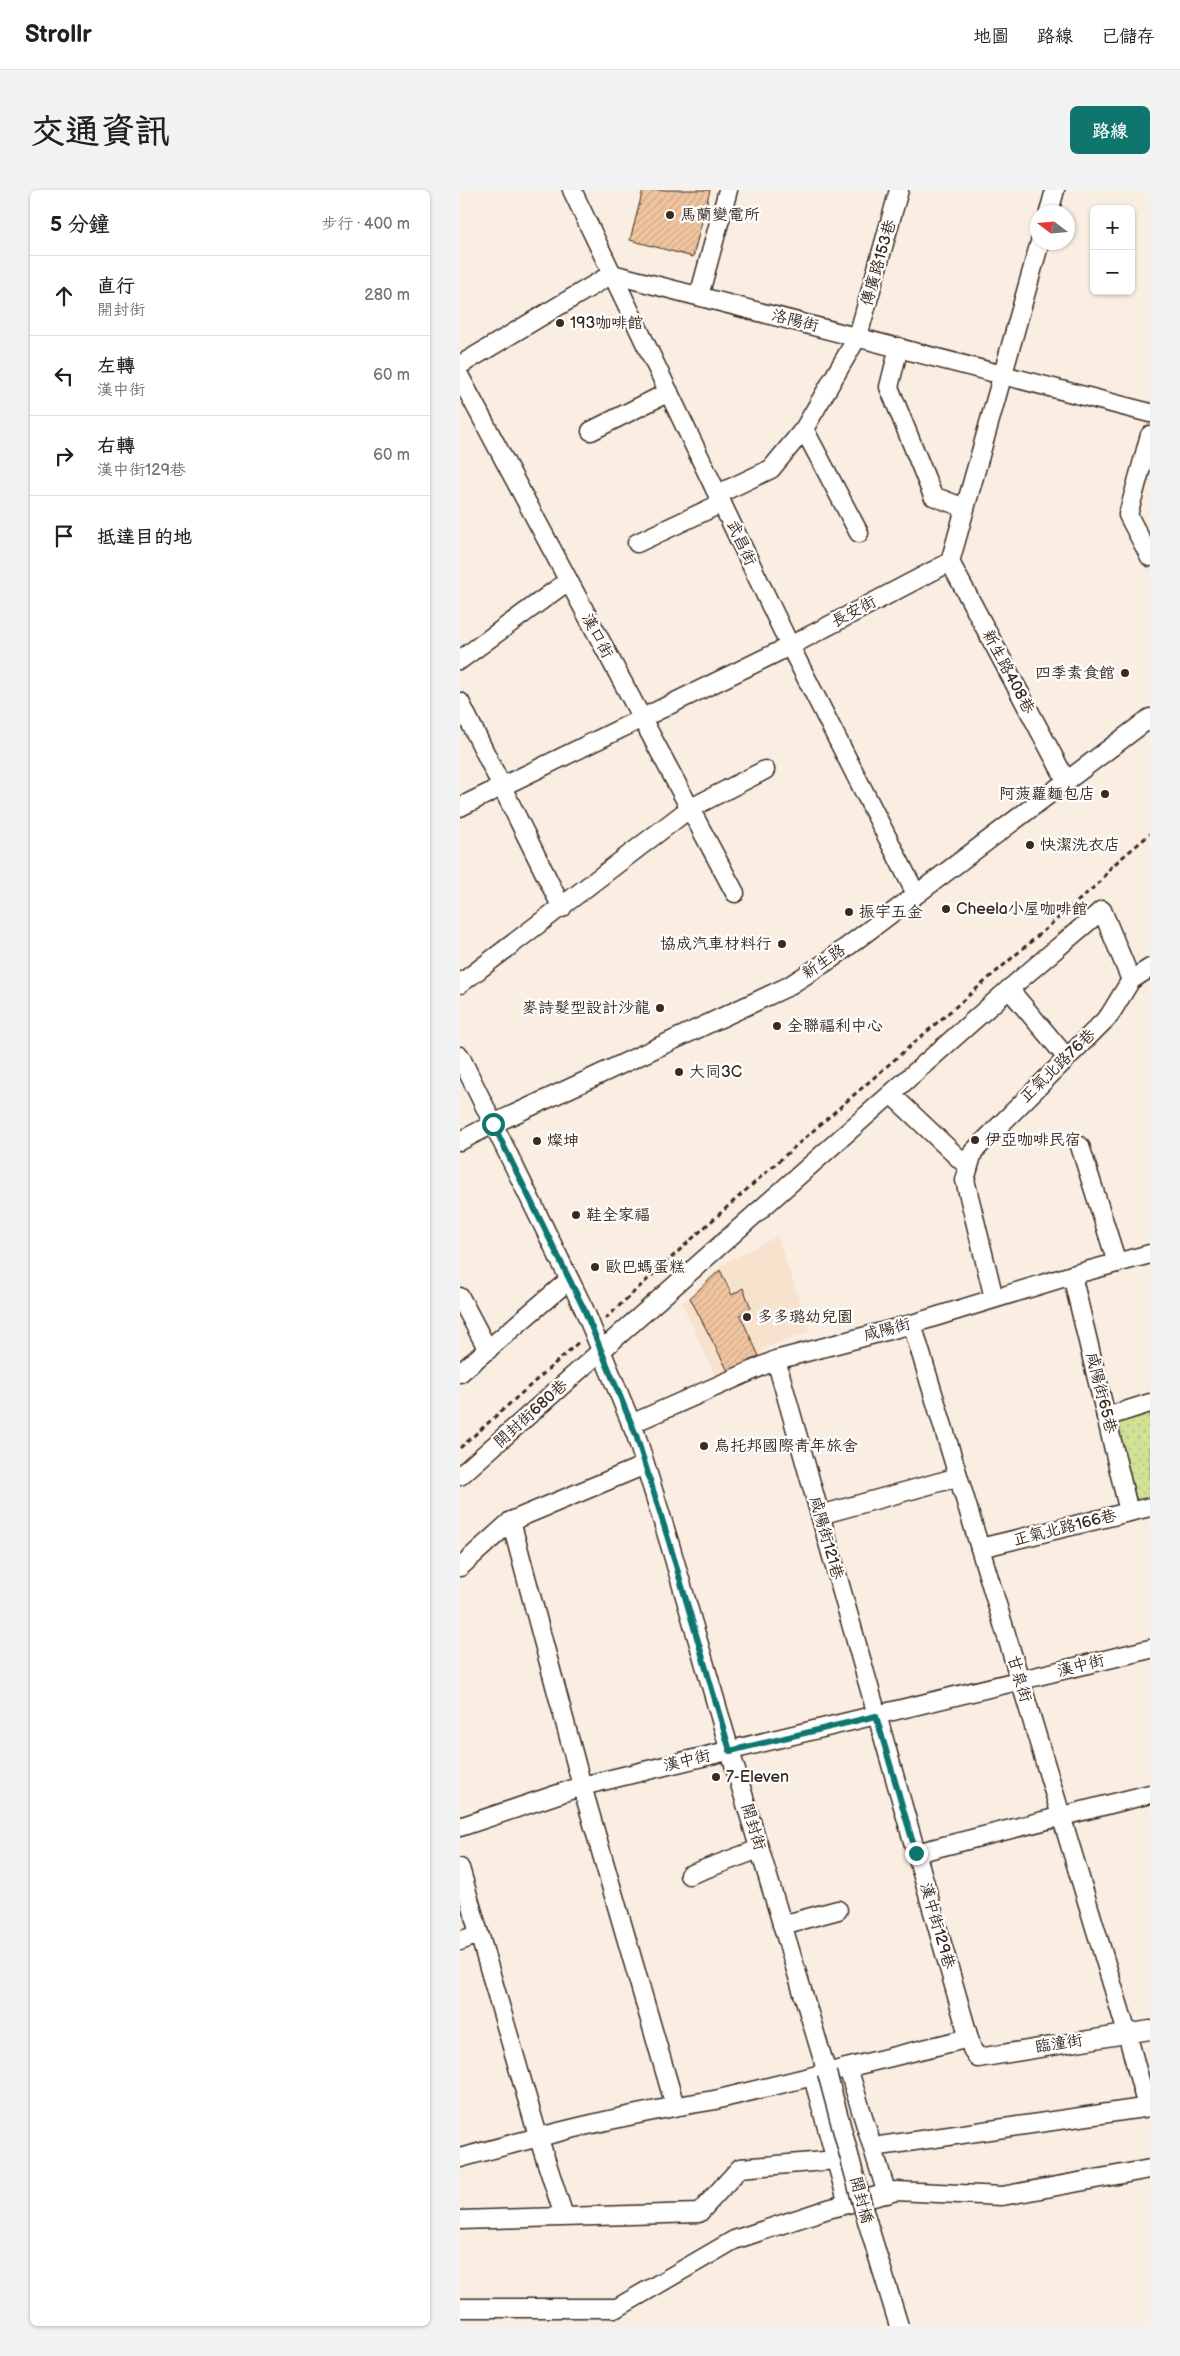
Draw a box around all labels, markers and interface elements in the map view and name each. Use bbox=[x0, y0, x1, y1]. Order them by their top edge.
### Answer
text: Strollr bbox=[25, 20, 92, 49]
text: 地圖 bbox=[973, 26, 1009, 47]
text: 路線 bbox=[1037, 26, 1073, 47]
text: 已儲存 bbox=[1101, 26, 1155, 47]
button: 路線 bbox=[1070, 106, 1150, 154]
text: 交通資訊 bbox=[30, 111, 170, 154]
north arrow bbox=[1030, 205, 1075, 250]
map controls bbox=[1090, 205, 1135, 295]
button: + bbox=[1090, 205, 1135, 250]
place label: 馬蘭變電所 bbox=[680, 206, 760, 225]
marker: 馬蘭變電所 bbox=[664, 209, 676, 221]
text: 5 分鐘 bbox=[50, 212, 110, 237]
text: 步行 · 400 m bbox=[321, 215, 410, 234]
street label: 傳廣路153巷 bbox=[858, 218, 900, 308]
button: − bbox=[1090, 250, 1135, 295]
text: 直行 bbox=[97, 275, 135, 298]
icon: ahead bbox=[50, 282, 78, 310]
text: 280 m bbox=[364, 286, 410, 305]
text: 開封街 bbox=[97, 301, 145, 320]
street label: 洛陽街 bbox=[769, 306, 821, 336]
place label: 193咖啡館 bbox=[570, 314, 643, 333]
marker: 193咖啡館 bbox=[554, 317, 566, 329]
text: 左轉 bbox=[97, 355, 135, 378]
icon: left bbox=[50, 362, 78, 390]
text: 60 m bbox=[373, 366, 410, 385]
text: 漢中街 bbox=[97, 381, 145, 400]
text: 右轉 bbox=[97, 435, 135, 458]
icon: right bbox=[50, 442, 78, 470]
text: 60 m bbox=[373, 446, 410, 465]
text: 漢中街129巷 bbox=[97, 461, 186, 480]
street label: 武昌街 bbox=[722, 517, 760, 569]
icon: arrive bbox=[50, 522, 78, 550]
text: 抵達目的地 bbox=[97, 526, 192, 549]
street label: 長安街 bbox=[828, 592, 880, 632]
street label: 漢口街 bbox=[577, 610, 617, 662]
street label: 新生路408巷 bbox=[978, 627, 1038, 717]
place label: 四季素食館 bbox=[1035, 664, 1115, 683]
marker: 四季素食館 bbox=[1119, 667, 1131, 679]
place label: 阿菠蘿麵包店 bbox=[999, 785, 1095, 804]
marker: 阿菠蘿麵包店 bbox=[1099, 788, 1111, 800]
place label: 快潔洗衣店 bbox=[1040, 836, 1120, 855]
marker: 快潔洗衣店 bbox=[1024, 839, 1036, 851]
place label: Cheela小屋咖啡館 bbox=[956, 900, 1088, 919]
place label: 振宇五金 bbox=[859, 903, 923, 922]
marker: Cheela小屋咖啡館 bbox=[940, 903, 952, 915]
marker: 振宇五金 bbox=[843, 906, 855, 918]
place label: 協成汽車材料行 bbox=[660, 935, 772, 954]
marker: 協成汽車材料行 bbox=[776, 938, 788, 950]
street label: 新生路 bbox=[799, 941, 849, 983]
place label: 麥詩髮型設計沙龍 bbox=[522, 999, 650, 1018]
marker: 麥詩髮型設計沙龍 bbox=[654, 1002, 666, 1014]
place label: 全聯福利中心 bbox=[787, 1017, 883, 1036]
marker: 全聯福利中心 bbox=[771, 1020, 783, 1032]
street label: 正氣北路76巷 bbox=[1016, 1025, 1100, 1107]
place label: 大同3C bbox=[689, 1063, 742, 1082]
marker: 大同3C bbox=[673, 1066, 685, 1078]
route start bbox=[482, 1113, 505, 1136]
place label: 伊亞咖啡民宿 bbox=[985, 1131, 1081, 1150]
place label: 燦坤 bbox=[547, 1132, 579, 1151]
marker: 伊亞咖啡民宿 bbox=[969, 1134, 981, 1146]
marker: 燦坤 bbox=[531, 1135, 543, 1147]
place label: 鞋全家福 bbox=[586, 1206, 650, 1225]
marker: 鞋全家福 bbox=[570, 1209, 582, 1221]
place label: 歐巴螞蛋糕 bbox=[605, 1258, 685, 1277]
marker: 歐巴螞蛋糕 bbox=[589, 1261, 601, 1273]
place label: 多多璐幼兒園 bbox=[757, 1308, 853, 1327]
marker: 多多璐幼兒園 bbox=[741, 1311, 753, 1323]
street label: 咸陽街 bbox=[861, 1315, 913, 1345]
street label: 咸陽街65巷 bbox=[1082, 1350, 1120, 1436]
street label: 開封街680巷 bbox=[490, 1376, 572, 1452]
place label: 烏托邦國際青年旅舍 bbox=[714, 1437, 858, 1456]
marker: 烏托邦國際青年旅舍 bbox=[698, 1440, 710, 1452]
street label: 咸陽街121巷 bbox=[805, 1494, 847, 1582]
street label: 正氣北路166巷 bbox=[1011, 1506, 1119, 1550]
street label: 漢中街 bbox=[1055, 1651, 1107, 1681]
street label: 甘泉街 bbox=[1003, 1653, 1035, 1705]
street label: 漢中街 bbox=[661, 1746, 713, 1776]
place label: 7-Eleven bbox=[726, 1768, 789, 1787]
marker: 7-Eleven bbox=[710, 1771, 722, 1783]
street label: 開封街 bbox=[737, 1801, 769, 1853]
route end bbox=[905, 1842, 928, 1865]
street label: 漢中街129巷 bbox=[916, 1881, 958, 1971]
street label: 臨潼街 bbox=[1034, 2031, 1084, 2057]
street label: 開封橋 bbox=[846, 2174, 876, 2226]

